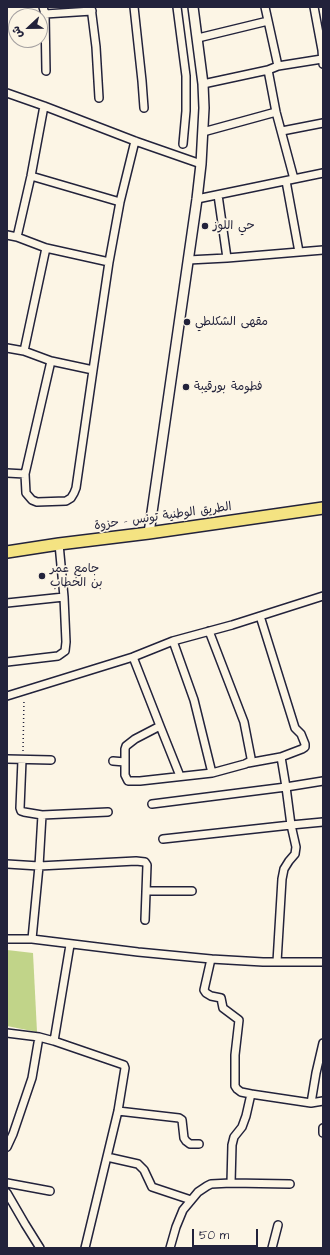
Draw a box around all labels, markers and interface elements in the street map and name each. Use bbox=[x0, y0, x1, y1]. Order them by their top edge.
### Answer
north arrow bbox=[8, 8, 48, 48]
text: ش bbox=[8, 24, 27, 41]
place label: حي اللوز bbox=[213, 219, 255, 233]
marker: حي اللوز bbox=[200, 221, 210, 231]
place label: مقهى الشكلطي bbox=[195, 315, 268, 329]
marker: مقهى الشكلطي bbox=[182, 317, 192, 327]
place label: فطومة بورقيبة bbox=[194, 380, 262, 394]
marker: فطومة بورقيبة bbox=[181, 382, 191, 392]
street label: الطريق الوطنية تونس - حزوة bbox=[93, 500, 233, 534]
place label: جامع عمر بن الخطاب bbox=[50, 562, 102, 590]
marker: جامع عمر بن الخطاب bbox=[37, 571, 47, 581]
scale bar bbox=[194, 1221, 260, 1247]
text: 50 m bbox=[199, 1227, 229, 1244]

